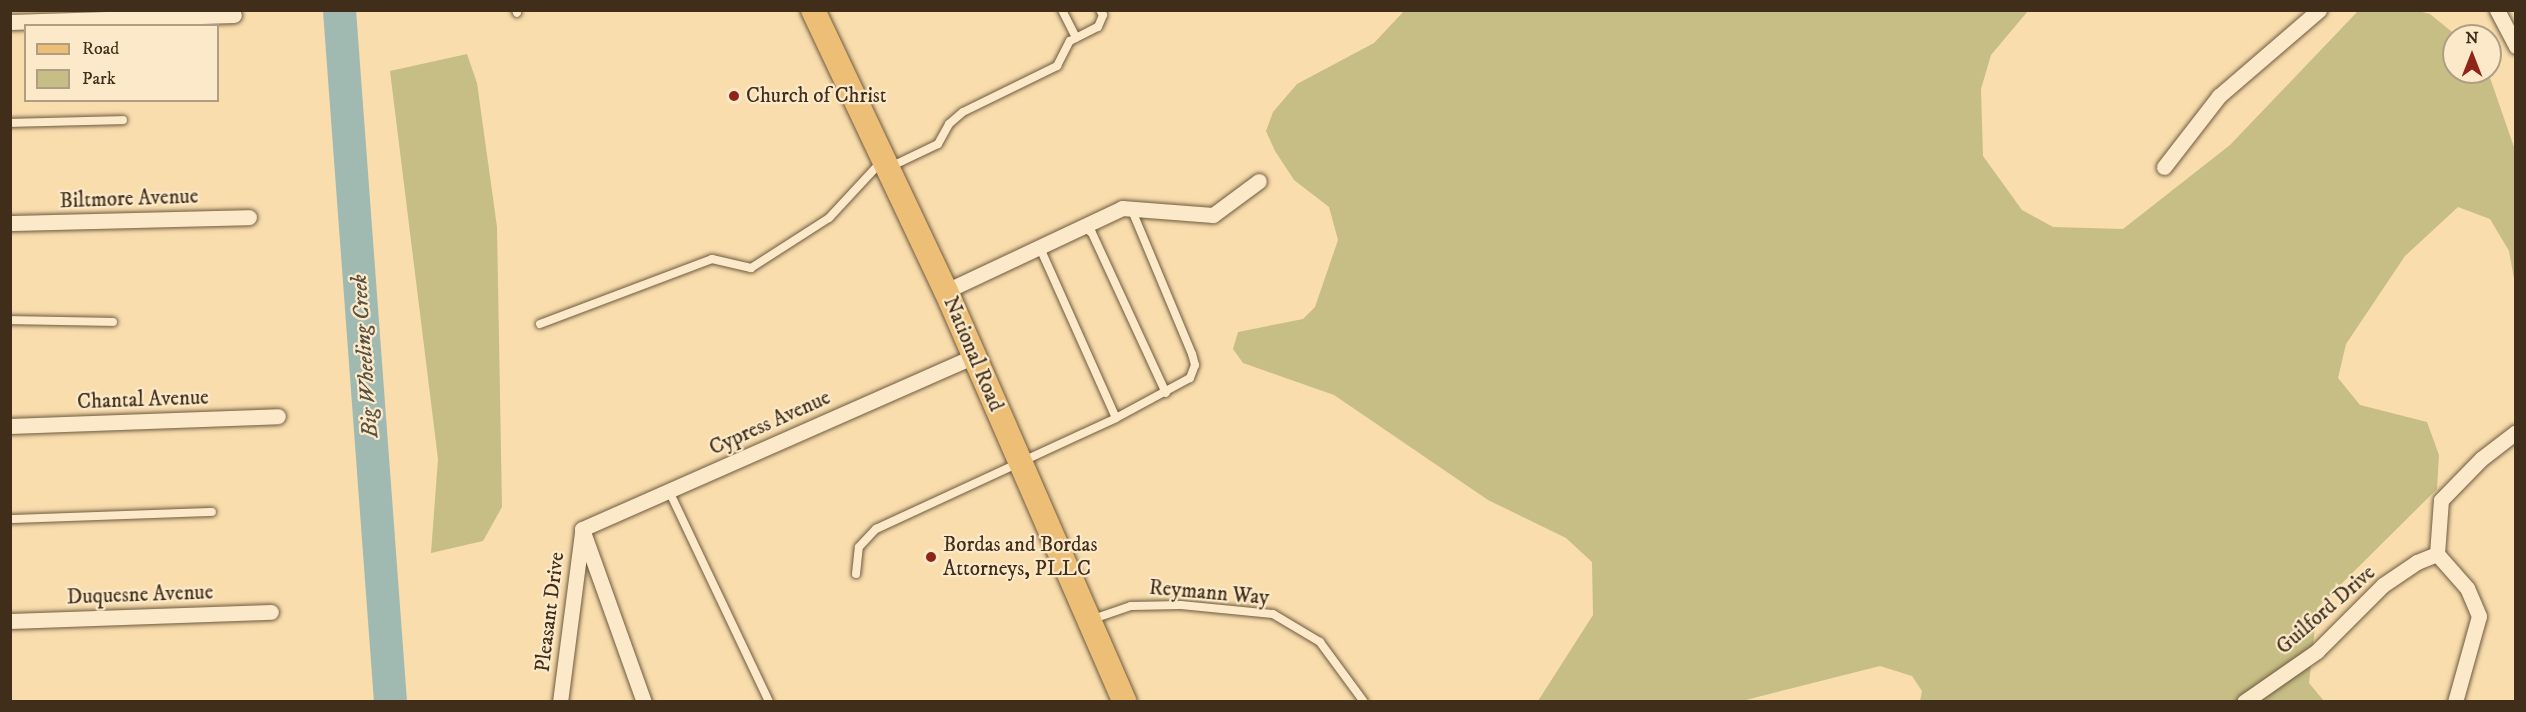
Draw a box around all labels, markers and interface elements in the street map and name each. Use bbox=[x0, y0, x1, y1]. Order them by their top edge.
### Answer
legend bbox=[24, 24, 219, 102]
north arrow bbox=[2442, 24, 2502, 84]
text: N bbox=[2465, 28, 2479, 48]
text: Road bbox=[82, 38, 119, 60]
text: Park bbox=[82, 68, 116, 90]
place label: Church of Christ bbox=[746, 83, 887, 109]
marker: Church of Christ bbox=[727, 89, 741, 103]
street label: Biltmore Avenue bbox=[59, 184, 199, 214]
water label: Big Wheeling Creek bbox=[346, 273, 384, 439]
street label: National Road bbox=[938, 293, 1008, 415]
street label: Chantal Avenue bbox=[77, 385, 209, 415]
street label: Cypress Avenue bbox=[706, 385, 834, 461]
place label: Bordas and Bordas Attorneys, PLLC bbox=[943, 532, 1097, 582]
marker: Bordas and Bordas Attorneys, PLLC bbox=[924, 550, 938, 564]
street label: Pleasant Drive bbox=[530, 551, 570, 673]
street label: Guilford Drive bbox=[2271, 560, 2381, 660]
street label: Reymann Way bbox=[1148, 575, 1270, 611]
street label: Duquesne Avenue bbox=[66, 580, 214, 610]

